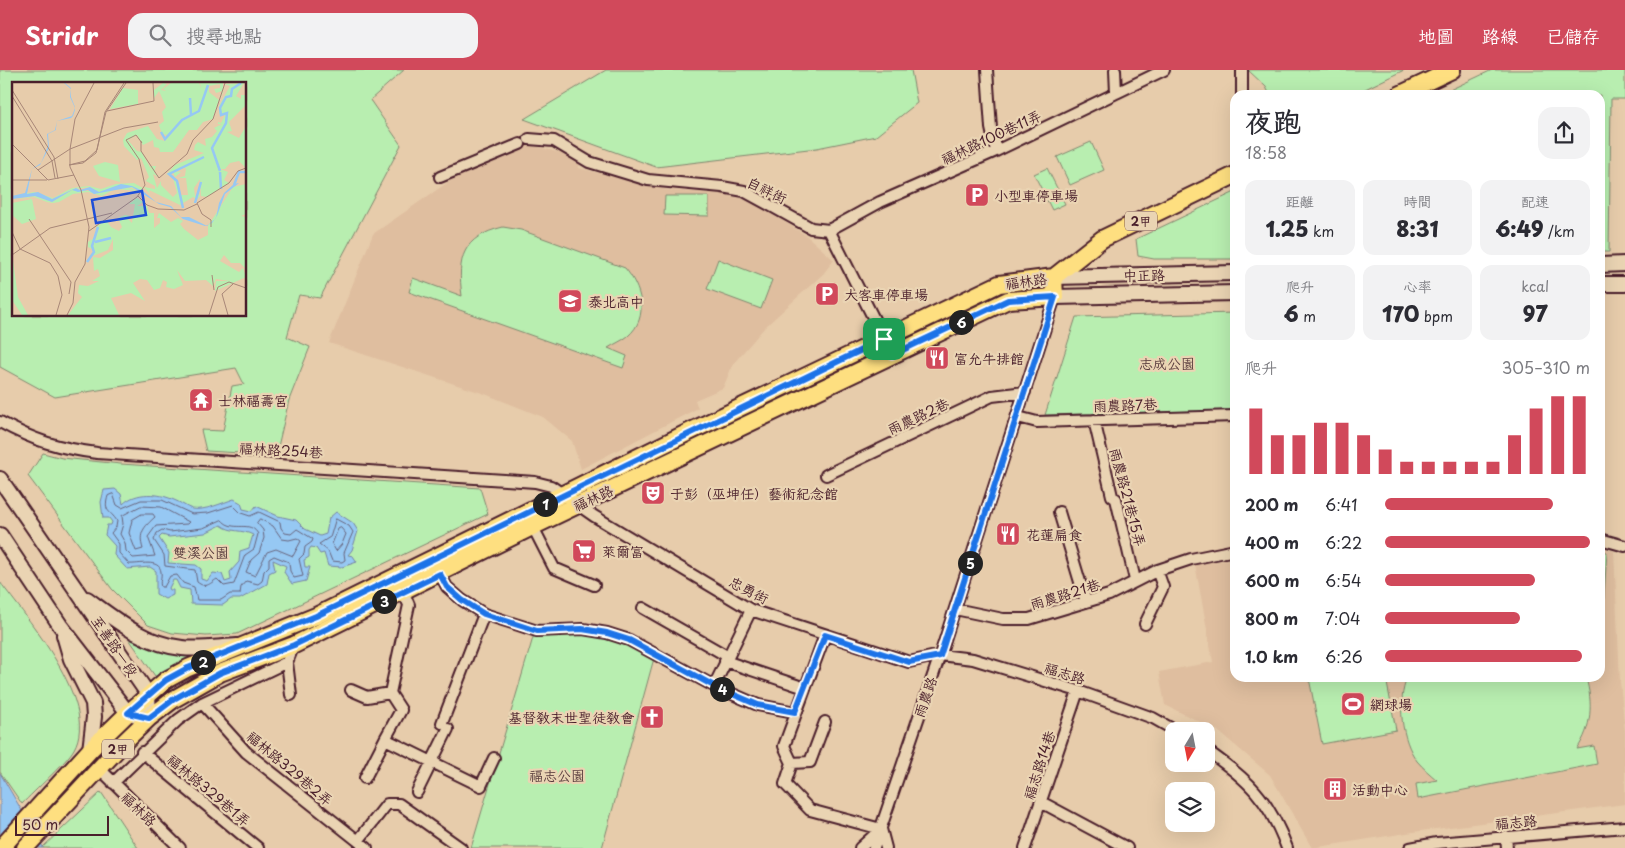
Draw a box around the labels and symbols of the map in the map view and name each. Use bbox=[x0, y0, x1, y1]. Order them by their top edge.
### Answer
inset map bbox=[12, 82, 246, 316]
street label: 福林路100巷11弄 bbox=[937, 105, 1045, 169]
street label: 自祥街 bbox=[744, 171, 790, 209]
parking icon: 小型車停車場 bbox=[964, 182, 990, 208]
place label: 小型車停車場 bbox=[994, 185, 1078, 206]
road number: 2甲 bbox=[1125, 212, 1157, 230]
street label: 中正路 bbox=[1123, 264, 1165, 286]
street label: 福林路 bbox=[1004, 268, 1048, 294]
parking icon: 大客車停車場 bbox=[814, 281, 840, 307]
place label: 大客車停車場 bbox=[844, 284, 928, 305]
school or university icon: 泰北高中 bbox=[557, 288, 583, 314]
place label: 泰北高中 bbox=[588, 291, 644, 312]
pin: 6 bbox=[948, 310, 974, 334]
pin bbox=[863, 318, 905, 360]
restaurant icon: 富允牛排館 bbox=[924, 345, 950, 371]
place label: 富允牛排館 bbox=[954, 348, 1024, 369]
park label: 志成公園 bbox=[1139, 353, 1195, 374]
temple icon: 士林福壽宮 bbox=[188, 387, 214, 413]
place label: 士林福壽宮 bbox=[218, 390, 288, 411]
street label: 雨農路2巷 bbox=[884, 392, 953, 439]
street label: 雨農路7巷 bbox=[1093, 393, 1158, 417]
street label: 福林路254巷 bbox=[239, 437, 324, 463]
street label: 雨農路21巷15弄 bbox=[1105, 445, 1151, 549]
street label: 福林路 bbox=[570, 480, 616, 516]
theatre icon: 于彭（巫坤任）藝術紀念館 bbox=[640, 480, 666, 506]
place label: 于彭（巫坤任）藝術紀念館 bbox=[670, 483, 838, 504]
pin: 1 bbox=[532, 492, 558, 516]
restaurant icon: 花蓮扁食 bbox=[995, 521, 1021, 547]
place label: 花蓮扁食 bbox=[1026, 524, 1082, 545]
supermarket icon: 萊爾富 bbox=[571, 538, 597, 564]
place label: 萊爾富 bbox=[602, 541, 644, 562]
park label: 雙溪公園 bbox=[173, 542, 229, 563]
pin: 5 bbox=[958, 550, 982, 576]
street label: 忠勇街 bbox=[726, 571, 772, 609]
street label: 雨農路21巷 bbox=[1027, 573, 1104, 615]
pin: 3 bbox=[372, 588, 396, 614]
street label: 至善路一段 bbox=[87, 611, 143, 681]
pin: 2 bbox=[190, 650, 216, 674]
street label: 福志路 bbox=[1042, 657, 1088, 689]
street label: 雨農路 bbox=[908, 674, 942, 720]
pin: 4 bbox=[710, 676, 734, 702]
sports icon: 網球場 bbox=[1340, 691, 1366, 717]
place label: 網球場 bbox=[1370, 694, 1412, 715]
church icon: 基督教末世聖徒教會 bbox=[639, 704, 665, 730]
place label: 基督教末世聖徒教會 bbox=[508, 707, 635, 728]
north arrow bbox=[1165, 722, 1215, 772]
street label: 福林路329巷2弄 bbox=[242, 726, 338, 810]
street label: 福志路14巷 bbox=[1018, 727, 1060, 802]
road number: 2甲 bbox=[102, 740, 134, 759]
street label: 福林路329巷1弄 bbox=[163, 749, 255, 831]
park label: 福志公園 bbox=[529, 765, 585, 786]
building icon: 活動中心 bbox=[1322, 776, 1348, 802]
place label: 活動中心 bbox=[1352, 779, 1408, 800]
street label: 福林路 bbox=[117, 787, 161, 831]
street label: 福志路 bbox=[1494, 810, 1538, 834]
scale bar bbox=[15, 813, 109, 836]

